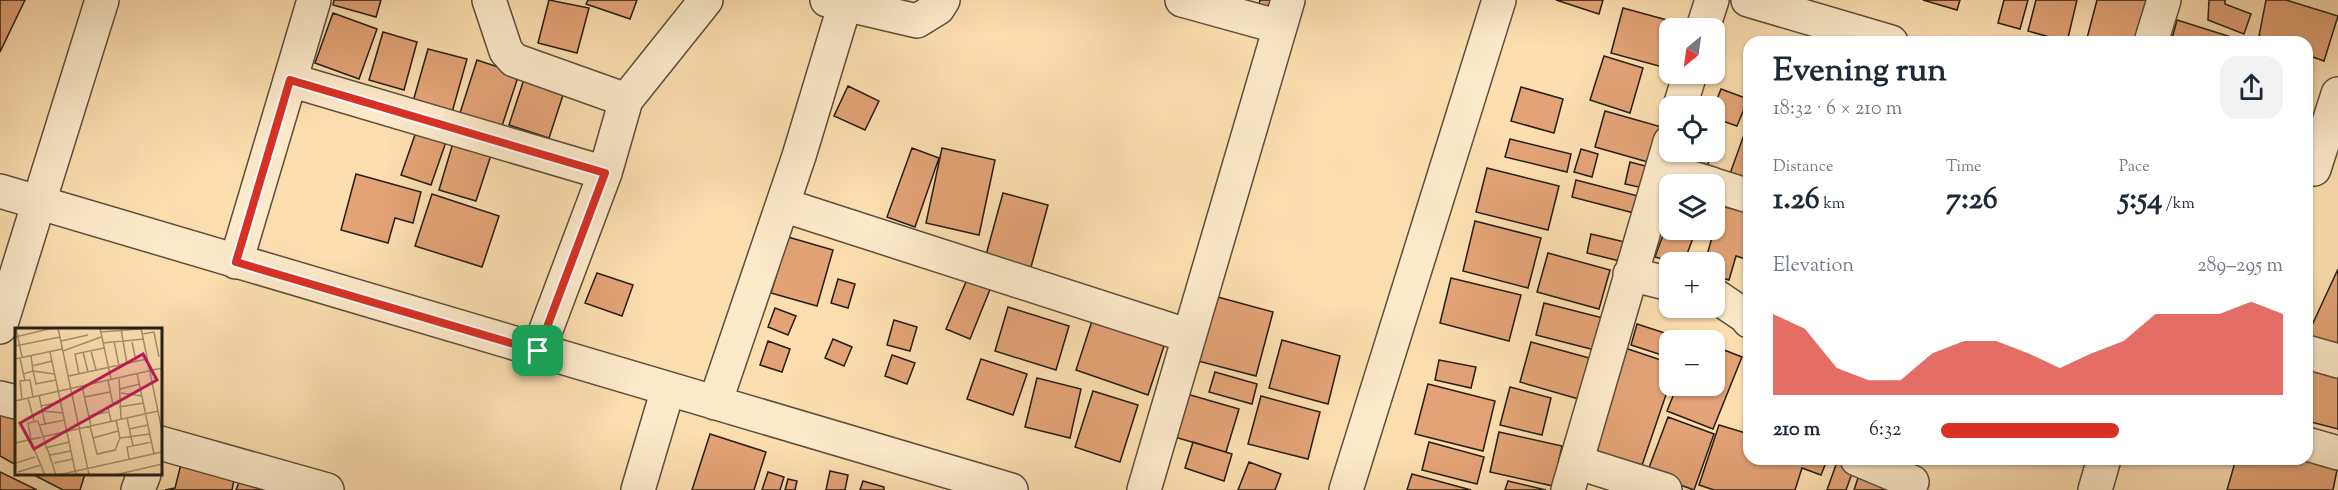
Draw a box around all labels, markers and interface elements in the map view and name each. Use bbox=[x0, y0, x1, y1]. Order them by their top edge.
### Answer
north arrow bbox=[1659, 18, 1725, 84]
map controls bbox=[1659, 18, 1725, 396]
text: Evening run bbox=[1773, 48, 1947, 96]
button: share bbox=[2220, 56, 2283, 119]
text: 18:32 · 6 × 210 m bbox=[1773, 95, 1902, 124]
button: locate bbox=[1659, 96, 1725, 162]
text: Distance bbox=[1773, 156, 1833, 179]
text: Time bbox=[1946, 156, 1982, 179]
text: Pace bbox=[2119, 156, 2150, 179]
button: layers bbox=[1659, 174, 1725, 240]
text: 1.26 bbox=[1773, 179, 1820, 222]
text: 7:26 bbox=[1946, 179, 1998, 222]
text: 5:54 bbox=[2119, 179, 2162, 222]
text: km bbox=[1820, 193, 1845, 216]
text: /km bbox=[2162, 193, 2195, 216]
button: + bbox=[1659, 252, 1725, 318]
text: Elevation bbox=[1773, 252, 1854, 281]
text: 289–295 m bbox=[2197, 252, 2283, 281]
pin bbox=[512, 325, 563, 376]
inset map bbox=[15, 328, 162, 475]
button: − bbox=[1659, 330, 1725, 396]
icon: arrive bbox=[521, 334, 554, 367]
text: 210 m bbox=[1773, 416, 1820, 445]
text: 6:32 bbox=[1869, 416, 1901, 445]

